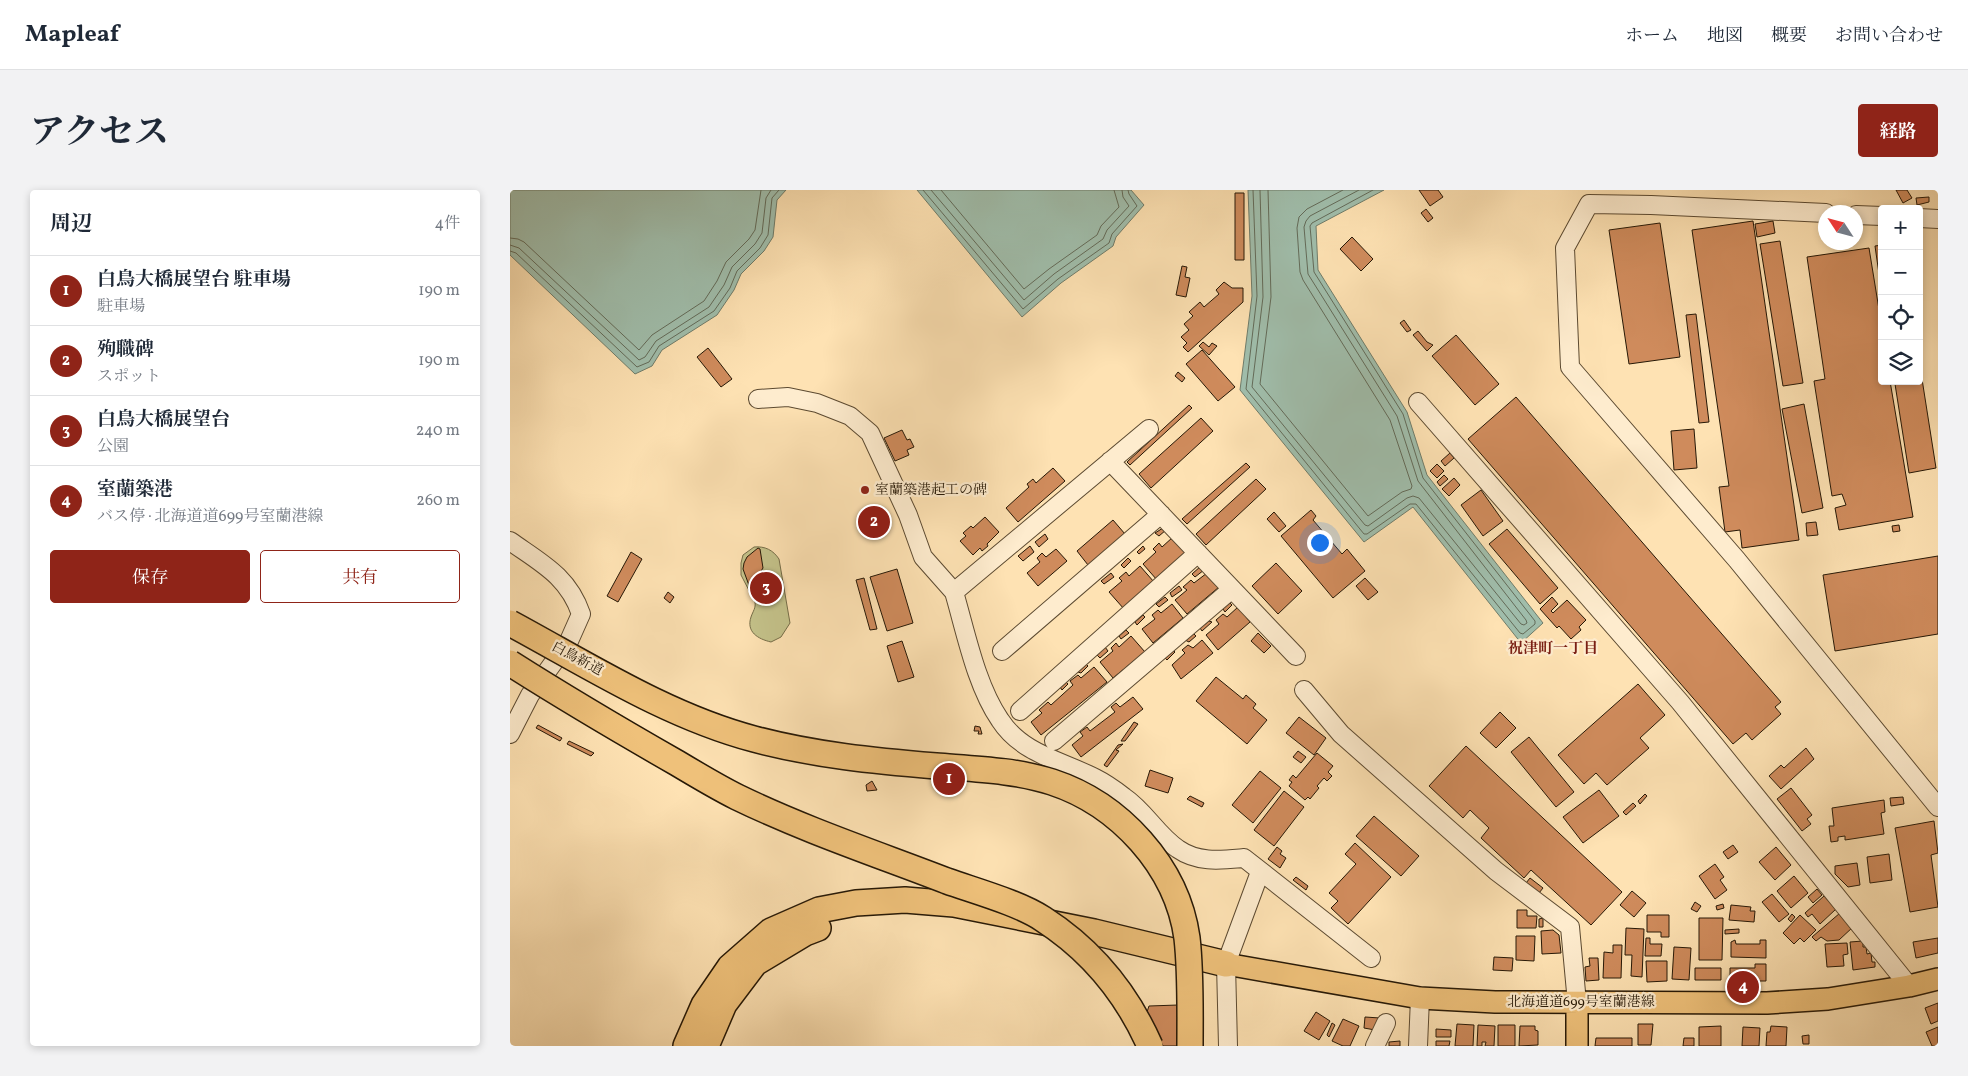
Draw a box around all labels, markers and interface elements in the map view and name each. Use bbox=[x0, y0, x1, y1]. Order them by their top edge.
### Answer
text: Mapleaf bbox=[25, 18, 119, 52]
text: ホーム bbox=[1625, 24, 1679, 49]
text: 地図 bbox=[1707, 24, 1743, 49]
text: 概要 bbox=[1771, 24, 1807, 49]
text: お問い合わせ bbox=[1835, 24, 1943, 49]
button: 経路 bbox=[1858, 104, 1938, 157]
text: アクセス bbox=[30, 110, 169, 158]
north arrow bbox=[1818, 205, 1863, 250]
map controls bbox=[1878, 205, 1923, 385]
button: + bbox=[1878, 205, 1923, 250]
text: 周辺 bbox=[50, 210, 92, 239]
text: 4件 bbox=[434, 213, 460, 235]
button: − bbox=[1878, 250, 1923, 295]
text: 白鳥大橋展望台 駐車場 bbox=[97, 267, 291, 293]
text: 1 bbox=[63, 280, 69, 302]
text: 190 m bbox=[418, 280, 460, 302]
button: locate bbox=[1878, 295, 1923, 340]
text: 駐車場 bbox=[97, 296, 145, 318]
text: 殉職碑 bbox=[97, 337, 154, 363]
button: layers bbox=[1878, 340, 1923, 385]
text: 2 bbox=[62, 350, 70, 372]
text: 190 m bbox=[418, 350, 460, 372]
text: スポット bbox=[97, 366, 161, 388]
text: 白鳥大橋展望台 bbox=[97, 407, 230, 433]
text: 3 bbox=[62, 420, 70, 442]
text: 240 m bbox=[416, 420, 460, 442]
text: 公園 bbox=[97, 436, 129, 458]
text: 室蘭築港 bbox=[97, 477, 173, 503]
place label: 室蘭築港起工の碑 bbox=[875, 481, 987, 500]
marker: 室蘭築港起工の碑 bbox=[859, 484, 871, 496]
text: 4 bbox=[61, 490, 71, 512]
text: 260 m bbox=[416, 490, 460, 512]
pin: 2 bbox=[858, 503, 890, 541]
text: バス停 · 北海道道699号室蘭港線 bbox=[97, 506, 323, 528]
your location bbox=[1307, 530, 1333, 556]
button: 保存 bbox=[50, 550, 250, 603]
button: 共有 bbox=[260, 550, 460, 603]
pin: 3 bbox=[750, 569, 782, 607]
street label: 白鳥新道 bbox=[548, 637, 606, 681]
district label: 祝津町一丁目 bbox=[1507, 639, 1598, 660]
pin: 1 bbox=[933, 760, 965, 798]
pin: 4 bbox=[1727, 968, 1759, 1006]
street label: 北海道道699号室蘭港線 bbox=[1507, 993, 1655, 1012]

